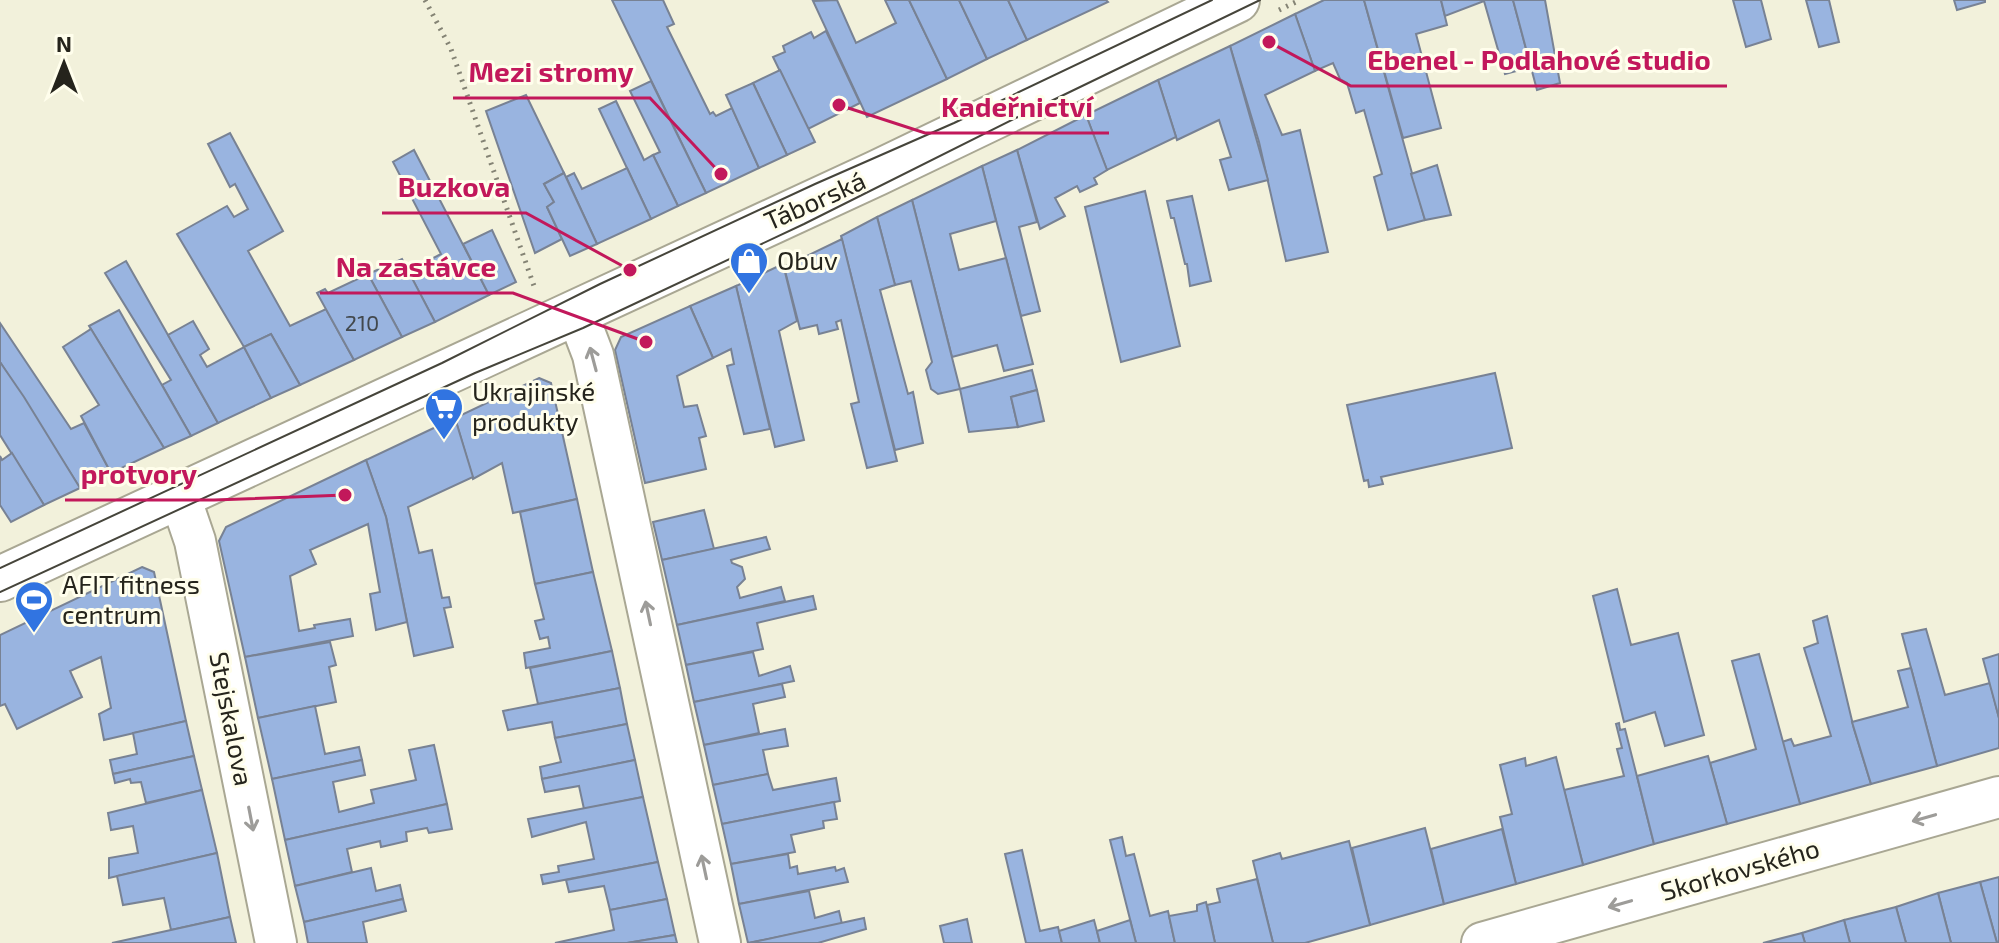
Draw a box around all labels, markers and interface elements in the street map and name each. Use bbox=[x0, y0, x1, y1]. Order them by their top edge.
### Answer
north arrow bbox=[24, 24, 104, 104]
text: N bbox=[56, 30, 72, 56]
callout: Ebenel - Podlahové studio bbox=[1351, 34, 1727, 86]
text: Ebenel - Podlahové studio bbox=[1367, 42, 1711, 76]
callout: Mezi stromy bbox=[453, 46, 650, 98]
text: Mezi stromy bbox=[468, 54, 634, 88]
callout: Kadeřnictví bbox=[925, 81, 1109, 133]
text: Kadeřnictví bbox=[941, 89, 1094, 123]
callout: Buzkova bbox=[382, 161, 526, 213]
street label: Táborská bbox=[759, 164, 870, 236]
text: Buzkova bbox=[398, 169, 510, 203]
shop icon: Obuv bbox=[728, 240, 770, 295]
callout: Na zastávce bbox=[320, 241, 513, 293]
place label: Obuv bbox=[777, 244, 838, 275]
text: Na zastávce bbox=[336, 249, 496, 283]
house number: 210 bbox=[345, 309, 379, 335]
one-way arrow bbox=[584, 346, 599, 372]
place label: Ukrajinské produkty bbox=[472, 375, 595, 436]
supermarket icon: Ukrajinské produkty bbox=[423, 386, 465, 441]
callout: protvory bbox=[65, 448, 214, 500]
text: protvory bbox=[81, 456, 197, 490]
place label: AFIT fitness centrum bbox=[62, 568, 200, 629]
sports icon: AFIT fitness centrum bbox=[13, 579, 55, 634]
one-way arrow bbox=[640, 600, 655, 626]
street label: Stejskalova bbox=[204, 649, 261, 788]
one-way arrow bbox=[244, 805, 259, 831]
one-way arrow bbox=[1911, 811, 1937, 826]
street label: Skorkovského bbox=[1657, 831, 1823, 906]
one-way arrow bbox=[696, 854, 711, 880]
one-way arrow bbox=[1607, 897, 1633, 912]

